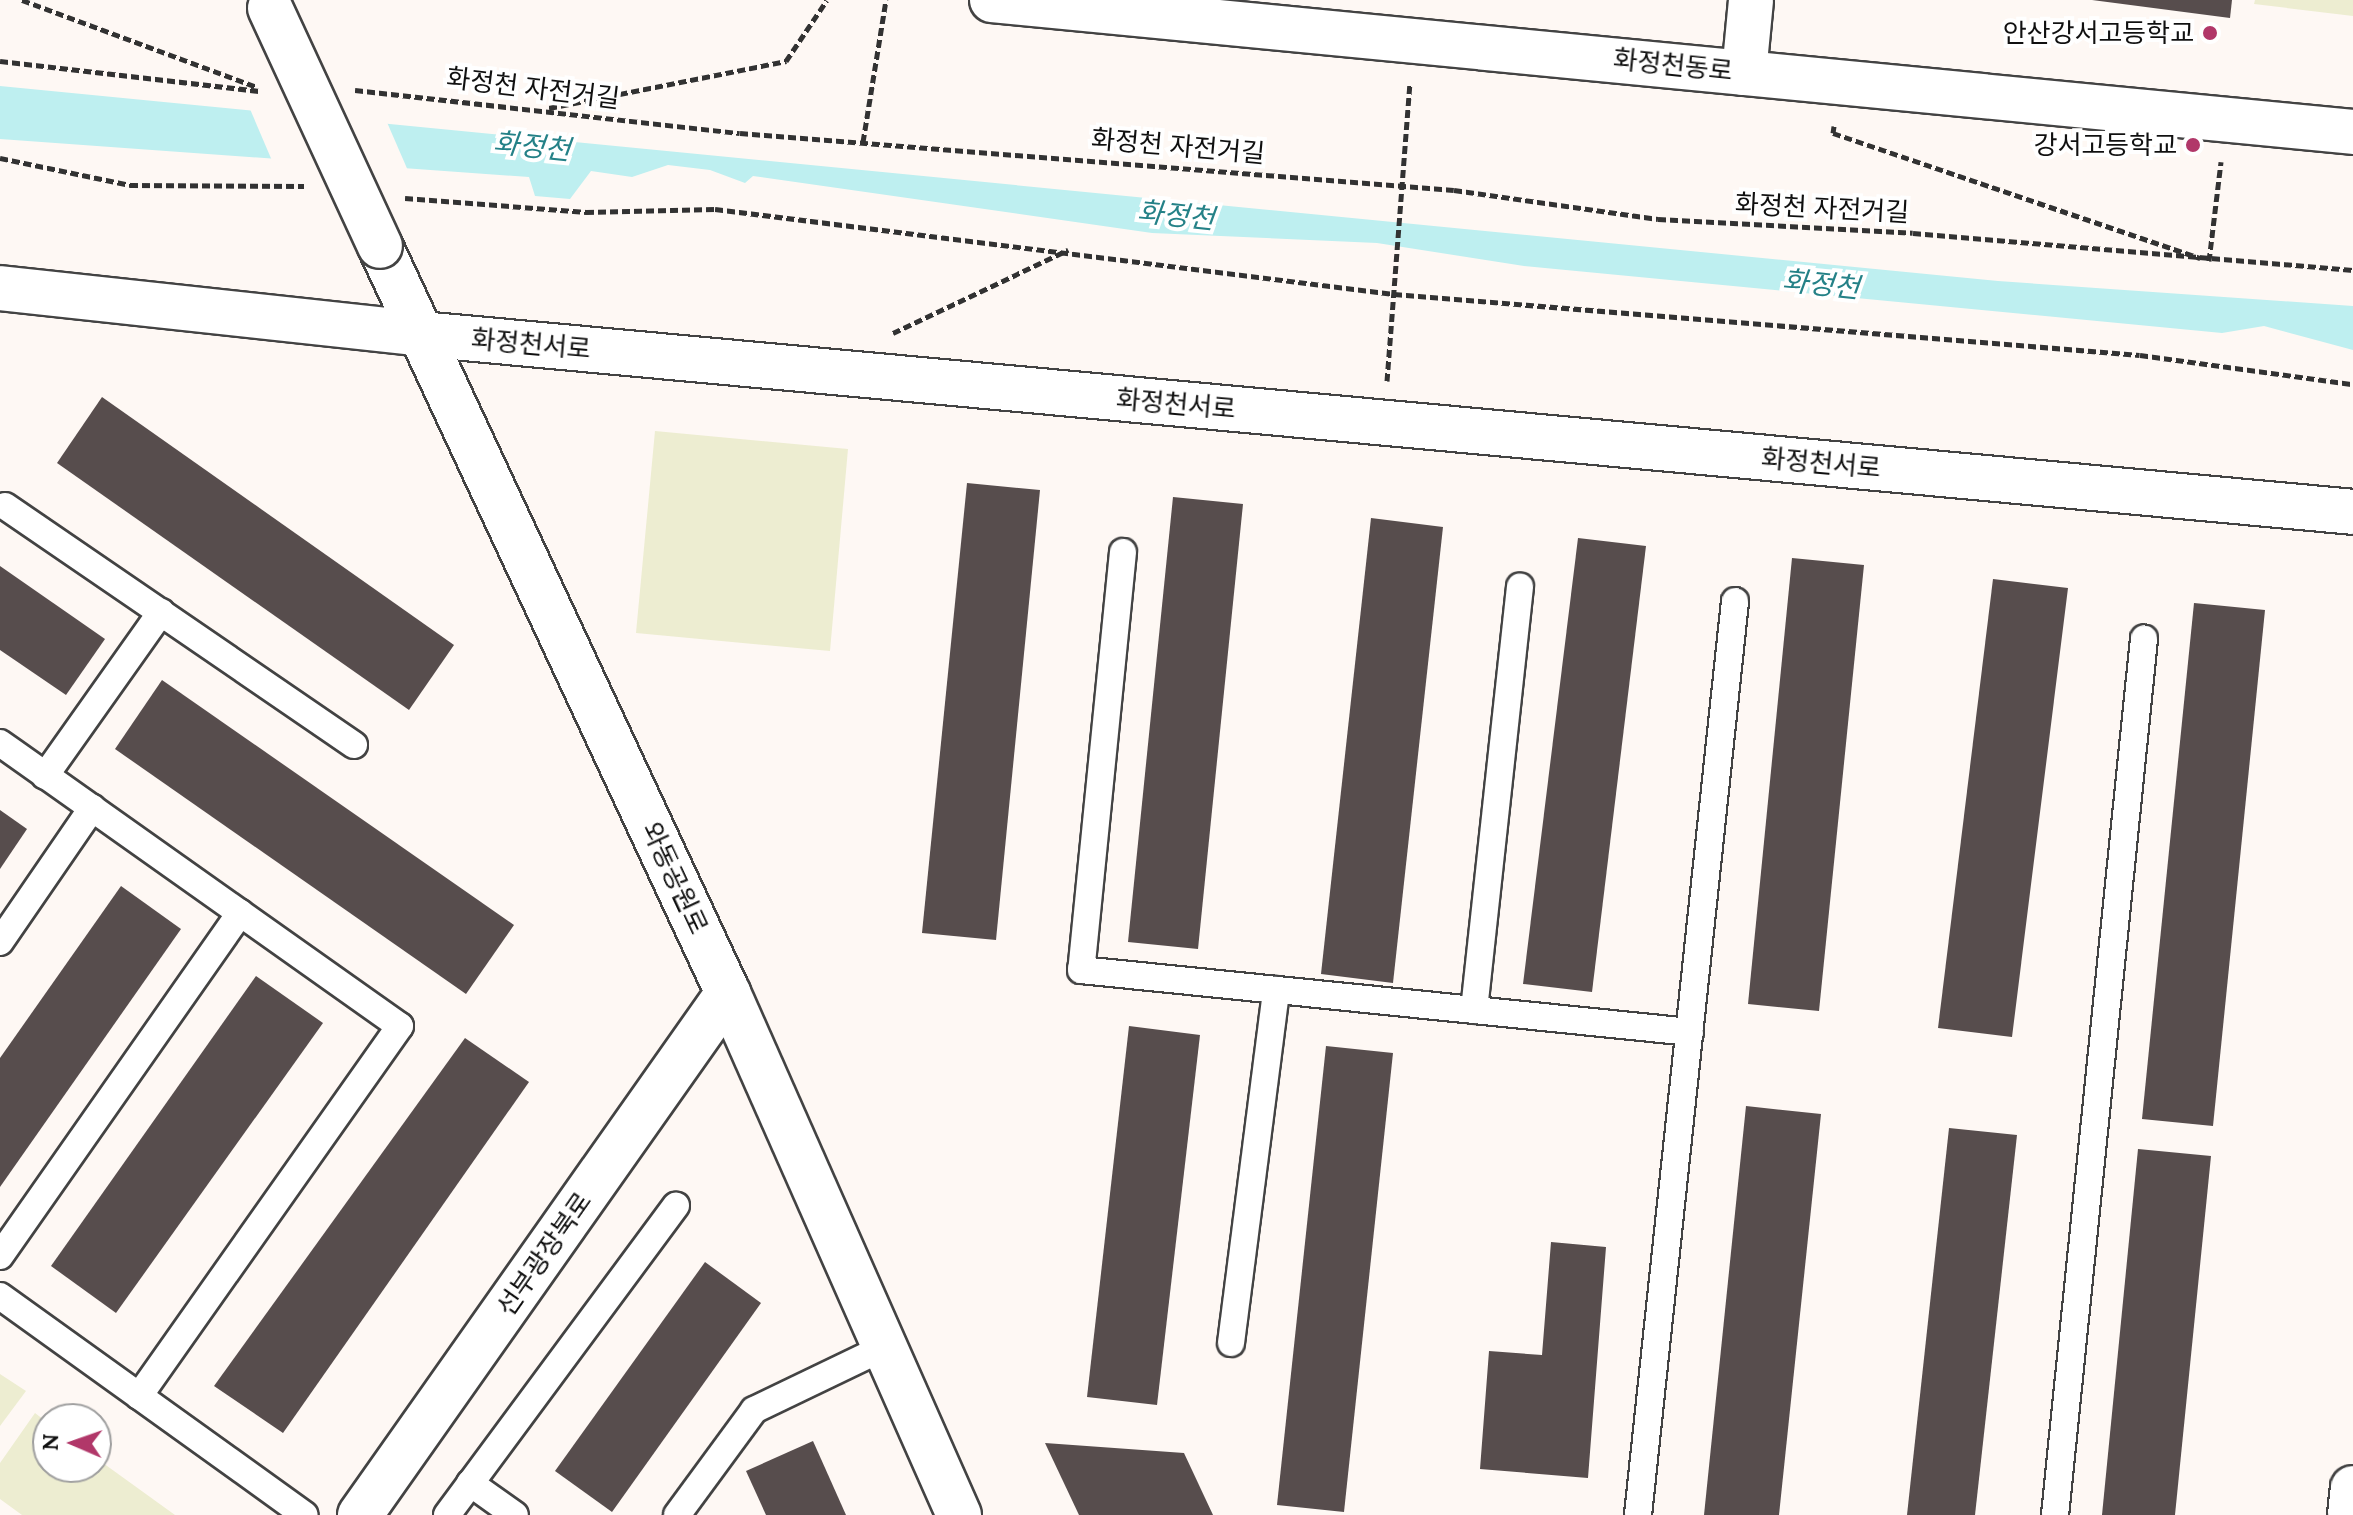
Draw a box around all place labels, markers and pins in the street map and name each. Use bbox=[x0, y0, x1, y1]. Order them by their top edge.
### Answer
place label: 안산강서고등학교 bbox=[2003, 17, 2194, 49]
marker: 안산강서고등학교 bbox=[2201, 24, 2219, 42]
place label: 강서고등학교 bbox=[2033, 129, 2177, 161]
marker: 강서고등학교 bbox=[2184, 136, 2202, 154]

